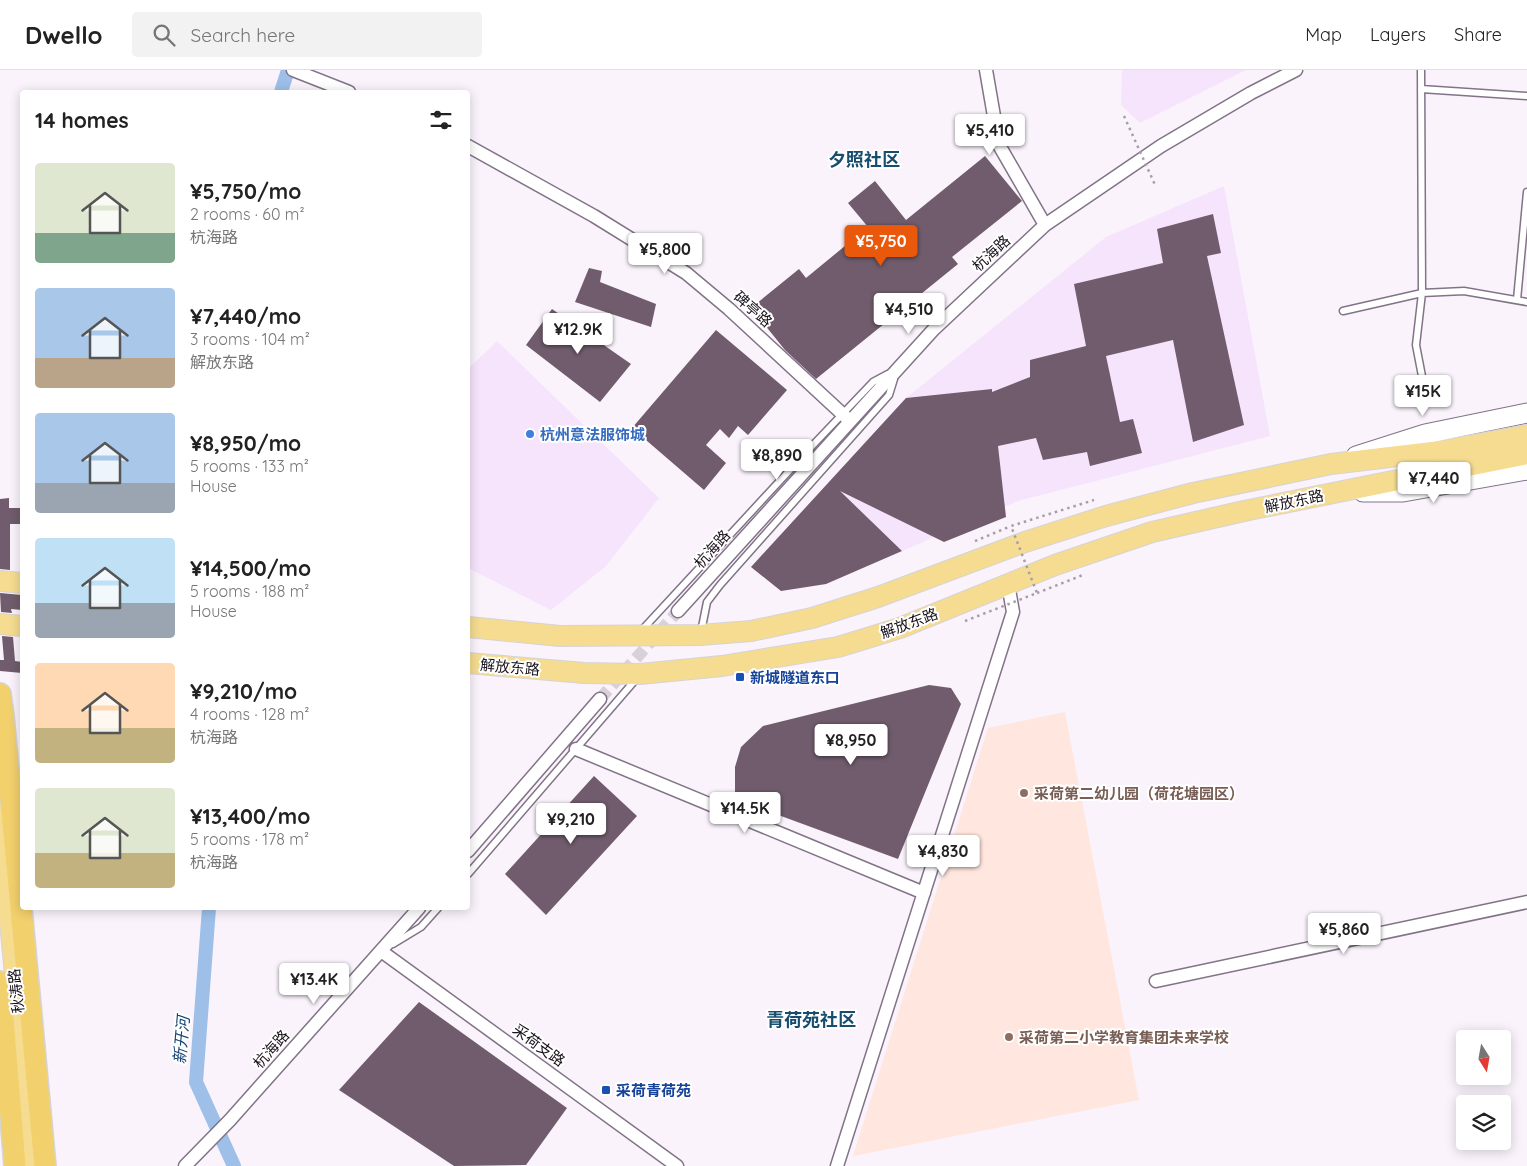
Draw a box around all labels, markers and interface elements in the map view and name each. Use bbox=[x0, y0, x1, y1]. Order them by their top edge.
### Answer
search box bbox=[132, 12, 482, 57]
text: Dwello bbox=[25, 20, 102, 50]
icon: search bbox=[150, 21, 178, 49]
text: Search here bbox=[190, 23, 295, 47]
text: Map bbox=[1305, 23, 1342, 46]
text: Layers bbox=[1370, 23, 1426, 46]
text: Share bbox=[1454, 23, 1502, 46]
icon: filters bbox=[427, 106, 455, 134]
text: 14 homes bbox=[35, 107, 129, 133]
pin: ¥5,410 bbox=[949, 114, 1031, 156]
text: ¥5,410 bbox=[966, 120, 1014, 140]
district label: 夕照社区 bbox=[828, 148, 900, 171]
text: ¥5,750/mo bbox=[190, 178, 301, 204]
icon: home bbox=[75, 183, 135, 243]
text: 2 rooms · 60 m² bbox=[190, 204, 304, 224]
pin: ¥5,750 bbox=[840, 224, 922, 267]
text: 杭海路 bbox=[190, 227, 238, 247]
text: ¥5,750 bbox=[856, 231, 906, 251]
street label: 杭海路 bbox=[968, 231, 1014, 275]
pin: ¥5,800 bbox=[624, 232, 706, 275]
text: ¥5,800 bbox=[639, 239, 691, 259]
street label: 碑亭路 bbox=[730, 287, 776, 331]
pin: ¥4,510 bbox=[868, 292, 950, 335]
text: ¥4,510 bbox=[885, 299, 933, 319]
text: ¥7,440/mo bbox=[190, 303, 301, 329]
icon: home bbox=[75, 308, 135, 368]
pin: ¥12.9K bbox=[537, 312, 619, 355]
text: ¥12.9K bbox=[554, 319, 602, 339]
text: 3 rooms · 104 m² bbox=[190, 329, 310, 349]
text: 解放东路 bbox=[190, 352, 254, 372]
pin: ¥15K bbox=[1393, 374, 1453, 417]
text: ¥15K bbox=[1405, 381, 1441, 401]
place label: 杭州意法服饰城 bbox=[540, 425, 645, 444]
marker: 杭州意法服饰城 bbox=[524, 428, 536, 440]
text: ¥8,950/mo bbox=[190, 430, 301, 456]
icon: home bbox=[75, 433, 135, 493]
pin: ¥8,890 bbox=[736, 438, 818, 481]
text: ¥8,890 bbox=[752, 445, 802, 465]
text: 5 rooms · 133 m² bbox=[190, 456, 309, 476]
pin: ¥7,440 bbox=[1393, 462, 1475, 504]
text: ¥7,440 bbox=[1409, 468, 1459, 488]
text: House bbox=[190, 476, 237, 496]
street label: 解放东路 bbox=[1263, 485, 1325, 517]
street label: 杭海路 bbox=[690, 526, 734, 572]
text: ¥14,500/mo bbox=[190, 555, 311, 581]
icon: home bbox=[75, 558, 135, 618]
text: 5 rooms · 188 m² bbox=[190, 581, 309, 601]
text: House bbox=[190, 601, 237, 621]
street label: 解放东路 bbox=[878, 604, 940, 642]
street label: 解放东路 bbox=[479, 655, 541, 679]
place label: 新城隧道东口 bbox=[750, 668, 840, 687]
marker: 新城隧道东口 bbox=[734, 671, 746, 683]
text: ¥9,210/mo bbox=[190, 678, 297, 704]
icon: home bbox=[75, 683, 135, 743]
text: 4 rooms · 128 m² bbox=[190, 704, 309, 724]
pin: ¥8,950 bbox=[810, 724, 892, 766]
text: 杭海路 bbox=[190, 727, 238, 747]
text: ¥8,950 bbox=[826, 730, 876, 750]
place label: 采荷第二幼儿园（荷花塘园区） bbox=[1034, 784, 1244, 803]
marker: 采荷第二幼儿园（荷花塘园区） bbox=[1018, 787, 1030, 799]
pin: ¥14.5K bbox=[704, 792, 786, 834]
text: ¥14.5K bbox=[721, 798, 769, 818]
pin: ¥9,210 bbox=[530, 802, 612, 845]
text: ¥13,400/mo bbox=[190, 803, 310, 829]
icon: home bbox=[75, 808, 135, 868]
text: ¥9,210 bbox=[547, 809, 595, 829]
text: 5 rooms · 178 m² bbox=[190, 829, 309, 849]
pin: ¥4,830 bbox=[902, 834, 984, 877]
text: ¥4,830 bbox=[918, 841, 968, 861]
text: 杭海路 bbox=[190, 852, 238, 872]
pin: ¥5,860 bbox=[1303, 912, 1385, 955]
text: ¥5,860 bbox=[1319, 919, 1369, 939]
pin: ¥13.4K bbox=[273, 962, 355, 1005]
street label: 秋涛路 bbox=[4, 968, 28, 1014]
text: ¥13.4K bbox=[290, 969, 338, 989]
district label: 青荷苑社区 bbox=[766, 1008, 856, 1031]
water label: 新开河 bbox=[169, 1012, 193, 1065]
street label: 采荷支路 bbox=[509, 1020, 569, 1070]
street label: 杭海路 bbox=[249, 1026, 293, 1072]
place label: 采荷第二小学教育集团未来学校 bbox=[1019, 1028, 1229, 1047]
north arrow bbox=[1456, 1030, 1511, 1085]
map controls bbox=[1456, 1030, 1511, 1150]
marker: 采荷第二小学教育集团未来学校 bbox=[1003, 1031, 1015, 1043]
place label: 采荷青荷苑 bbox=[616, 1081, 691, 1100]
marker: 采荷青荷苑 bbox=[600, 1084, 612, 1096]
button: layers bbox=[1456, 1095, 1511, 1150]

